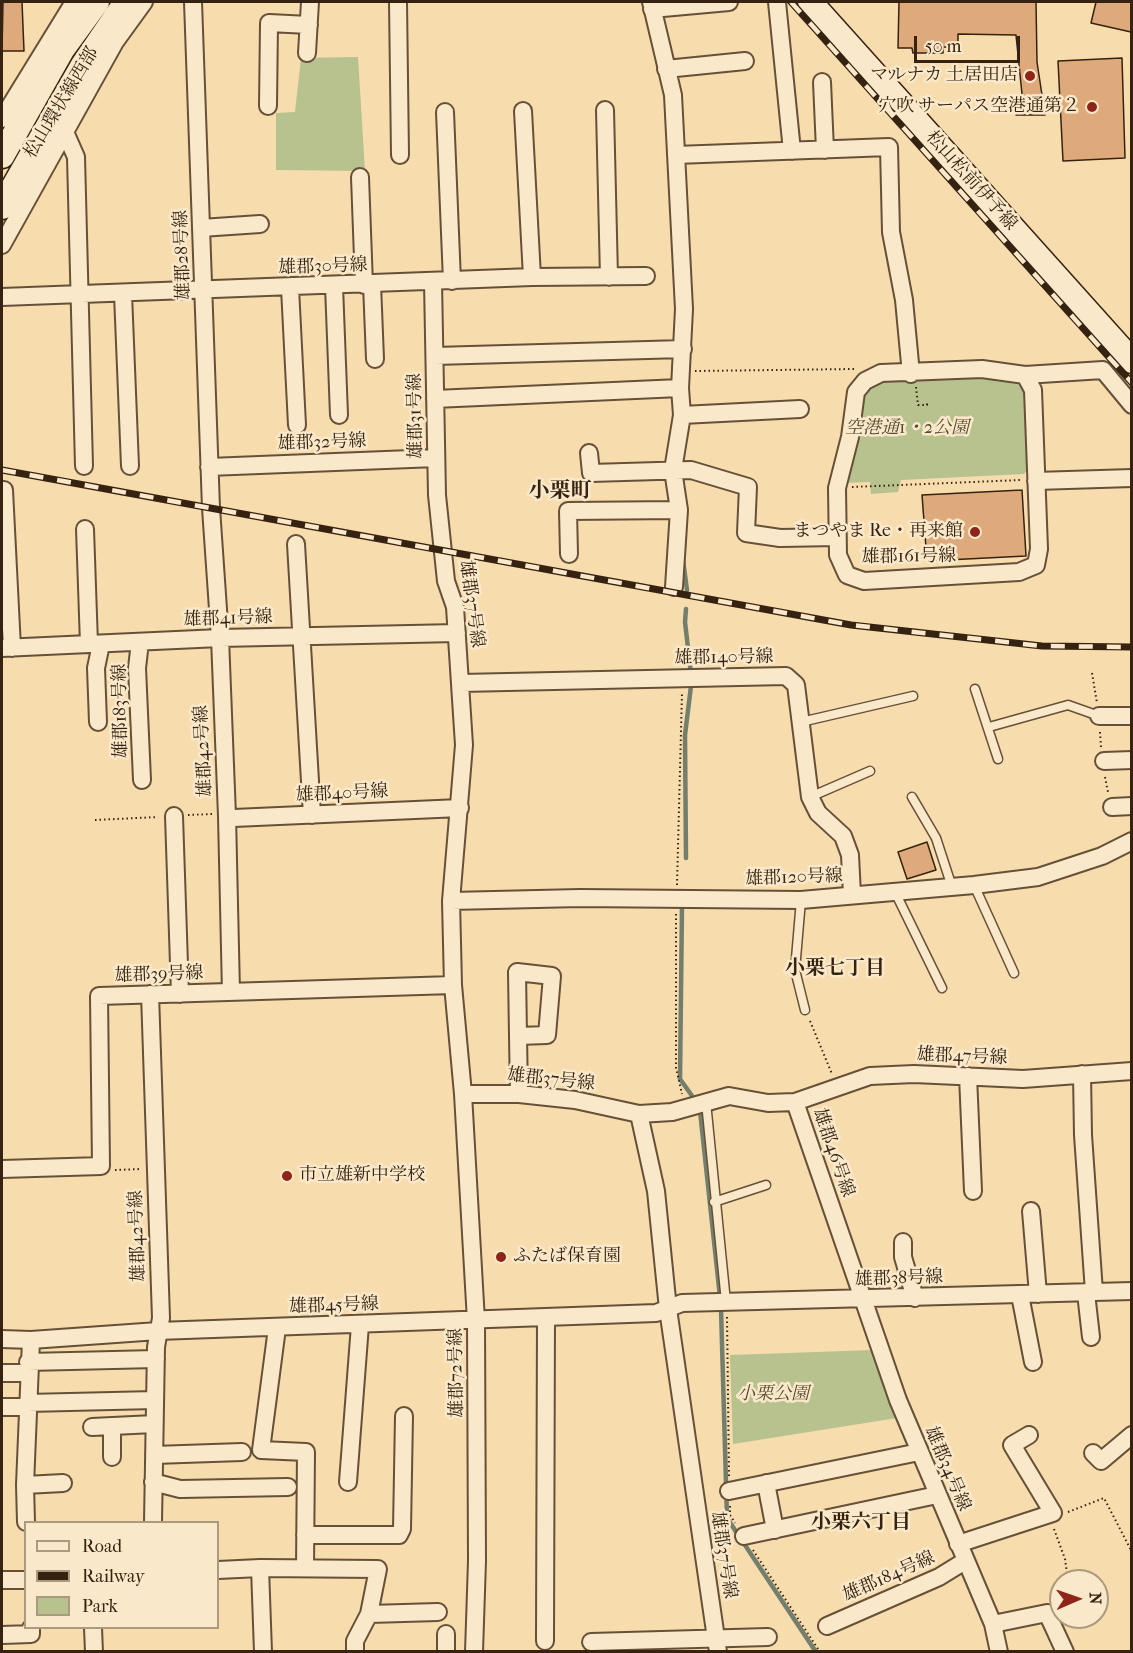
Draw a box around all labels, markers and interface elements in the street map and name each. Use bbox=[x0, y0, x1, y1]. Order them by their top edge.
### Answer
scale bar bbox=[917, 24, 1024, 62]
text: 50 m bbox=[925, 36, 961, 57]
street label: 松山環状線西部 bbox=[20, 43, 104, 163]
place label: マルナカ 土居田店 bbox=[870, 65, 1018, 87]
marker: マルナカ 土居田店 bbox=[1023, 69, 1037, 83]
place label: 穴吹 サーパス空港通第２ bbox=[878, 96, 1080, 118]
marker: 穴吹 サーパス空港通第２ bbox=[1085, 100, 1099, 114]
street label: 松山松前伊予線 bbox=[921, 127, 1021, 235]
street label: 雄郡28号線 bbox=[171, 210, 195, 300]
street label: 雄郡30号線 bbox=[278, 255, 368, 279]
street label: 雄郡31号線 bbox=[404, 373, 428, 459]
park label: 空港通1・2公園 bbox=[845, 418, 969, 440]
street label: 雄郡32号線 bbox=[277, 431, 367, 455]
district label: 小栗町 bbox=[529, 479, 591, 505]
place label: まつやま Re・再来館 bbox=[793, 521, 963, 543]
marker: まつやま Re・再来館 bbox=[968, 525, 982, 539]
street label: 雄郡161号線 bbox=[862, 545, 956, 569]
street label: 雄郡37号線 bbox=[454, 559, 488, 649]
street label: 雄郡41号線 bbox=[183, 607, 273, 631]
street label: 雄郡140号線 bbox=[674, 646, 774, 670]
street label: 雄郡183号線 bbox=[109, 663, 133, 759]
street label: 雄郡42号線 bbox=[191, 705, 217, 797]
street label: 雄郡40号線 bbox=[295, 781, 389, 807]
street label: 雄郡120号線 bbox=[745, 866, 843, 890]
district label: 小栗七丁目 bbox=[785, 957, 885, 981]
street label: 雄郡39号線 bbox=[114, 963, 204, 987]
street label: 雄郡47号線 bbox=[916, 1045, 1008, 1069]
street label: 雄郡37号線 bbox=[506, 1065, 596, 1095]
street label: 雄郡46号線 bbox=[808, 1106, 858, 1200]
place label: 市立雄新中学校 bbox=[299, 1165, 425, 1187]
marker: 市立雄新中学校 bbox=[280, 1169, 294, 1183]
street label: 雄郡42号線 bbox=[126, 1190, 150, 1282]
place label: ふたば保育園 bbox=[513, 1246, 621, 1268]
marker: ふたば保育園 bbox=[494, 1250, 508, 1264]
street label: 雄郡38号線 bbox=[854, 1267, 944, 1291]
street label: 雄郡45号線 bbox=[289, 1294, 379, 1318]
street label: 雄郡72号線 bbox=[445, 1328, 469, 1418]
park label: 小栗公園 bbox=[737, 1384, 809, 1406]
street label: 雄郡34号線 bbox=[919, 1423, 975, 1515]
street label: 雄郡37号線 bbox=[705, 1510, 741, 1600]
district label: 小栗六丁目 bbox=[811, 1511, 911, 1535]
legend bbox=[24, 1521, 219, 1629]
text: Road bbox=[82, 1536, 122, 1557]
street label: 雄郡184号線 bbox=[840, 1547, 938, 1607]
text: Railway bbox=[82, 1566, 145, 1587]
north arrow bbox=[1049, 1569, 1109, 1629]
text: N bbox=[1086, 1592, 1105, 1605]
text: Park bbox=[82, 1596, 118, 1617]

